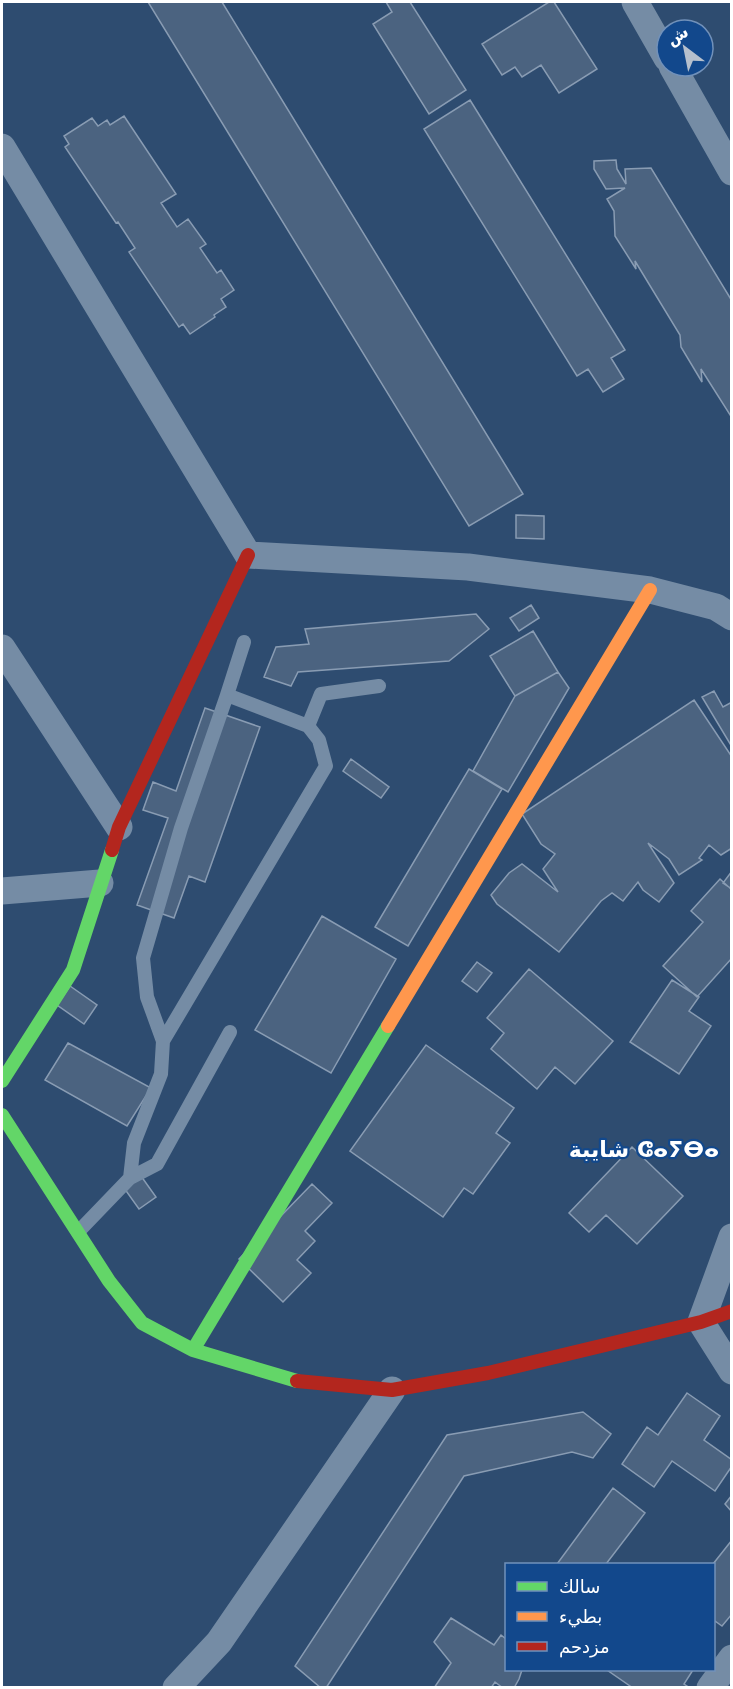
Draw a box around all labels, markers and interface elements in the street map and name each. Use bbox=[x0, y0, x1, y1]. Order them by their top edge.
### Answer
north arrow bbox=[655, 18, 715, 78]
text: ش bbox=[663, 22, 692, 50]
district label: شايبة ⵛⴰⵢⴱⴰ bbox=[569, 1137, 719, 1162]
legend bbox=[505, 1563, 715, 1671]
text: سالك bbox=[559, 1576, 600, 1597]
text: بطيء bbox=[559, 1606, 602, 1628]
text: مزدحم bbox=[559, 1636, 610, 1658]

